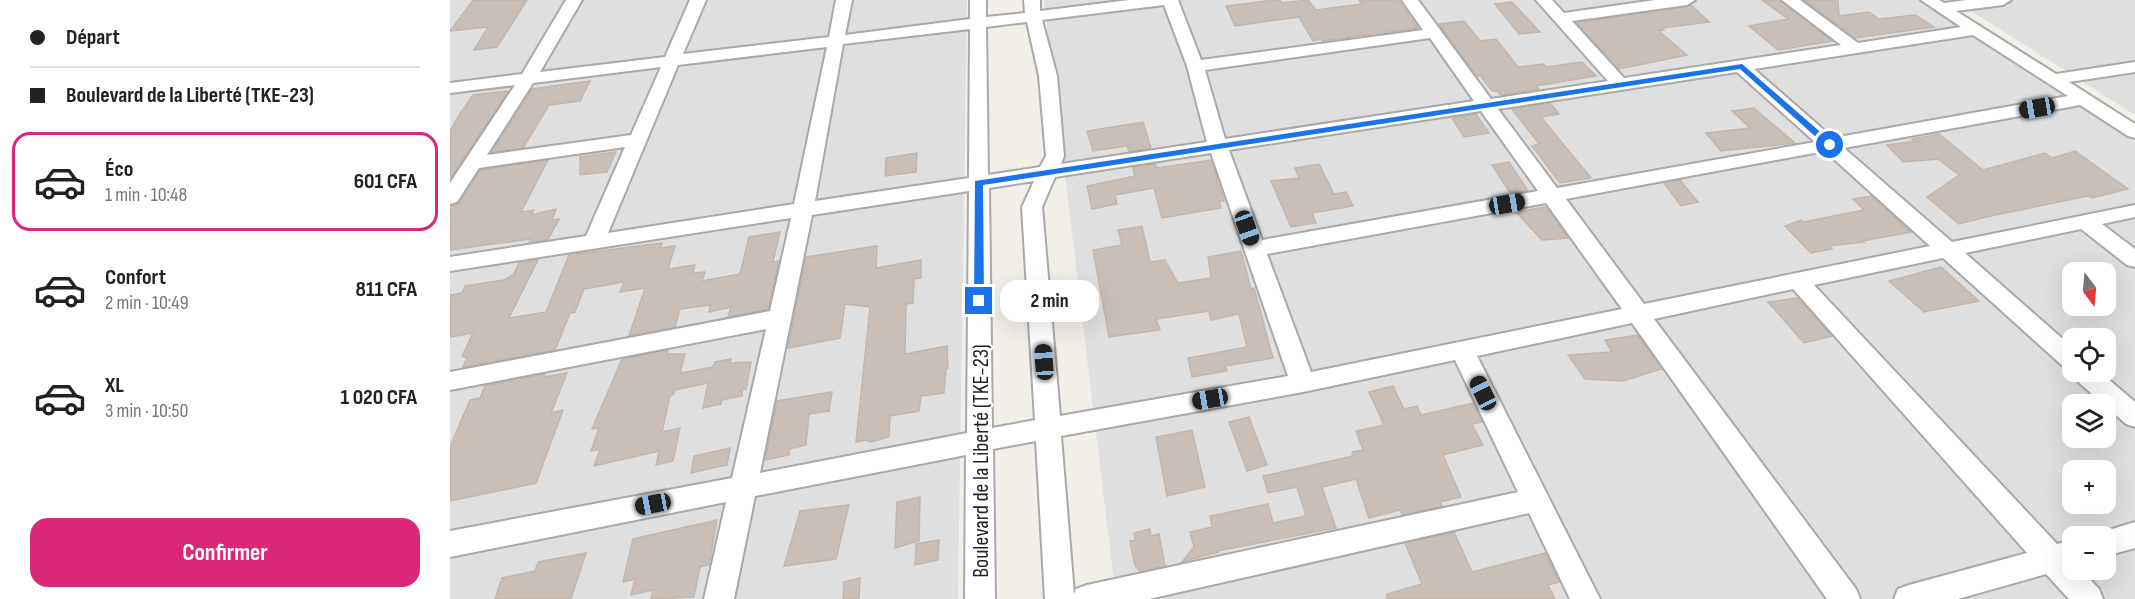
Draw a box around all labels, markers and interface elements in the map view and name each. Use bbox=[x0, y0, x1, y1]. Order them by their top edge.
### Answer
text: Départ bbox=[66, 24, 120, 51]
text: Boulevard de la Liberté (TKE-23) bbox=[66, 82, 314, 109]
car bbox=[2018, 96, 2056, 120]
route start bbox=[1816, 131, 1843, 158]
icon: car bbox=[33, 155, 87, 209]
text: Éco bbox=[105, 156, 133, 183]
text: 601 CFA bbox=[354, 168, 417, 195]
text: 1 min · 10:48 bbox=[105, 183, 187, 207]
car bbox=[1488, 192, 1526, 216]
car bbox=[1232, 208, 1262, 248]
north arrow bbox=[2062, 262, 2116, 316]
map controls bbox=[2062, 262, 2116, 580]
icon: car bbox=[33, 263, 87, 317]
text: Confort bbox=[105, 264, 166, 291]
text: 811 CFA bbox=[356, 276, 417, 303]
callout: 2 min bbox=[1000, 280, 1099, 322]
route end bbox=[965, 287, 992, 314]
text: 2 min bbox=[1030, 289, 1069, 313]
text: 2 min · 10:49 bbox=[105, 291, 189, 315]
button: locate bbox=[2062, 328, 2116, 382]
car bbox=[1034, 343, 1054, 381]
street label: Boulevard de la Liberté (TKE-23) bbox=[968, 344, 995, 578]
icon: car bbox=[33, 371, 87, 425]
text: XL bbox=[105, 372, 124, 399]
car bbox=[1467, 373, 1499, 413]
text: 1 020 CFA bbox=[341, 384, 417, 411]
car bbox=[1191, 387, 1229, 411]
button: layers bbox=[2062, 394, 2116, 448]
text: 3 min · 10:50 bbox=[105, 399, 188, 423]
button: + bbox=[2062, 460, 2116, 514]
car bbox=[634, 492, 672, 516]
button: Confirmer bbox=[30, 518, 420, 587]
button: − bbox=[2062, 526, 2116, 580]

